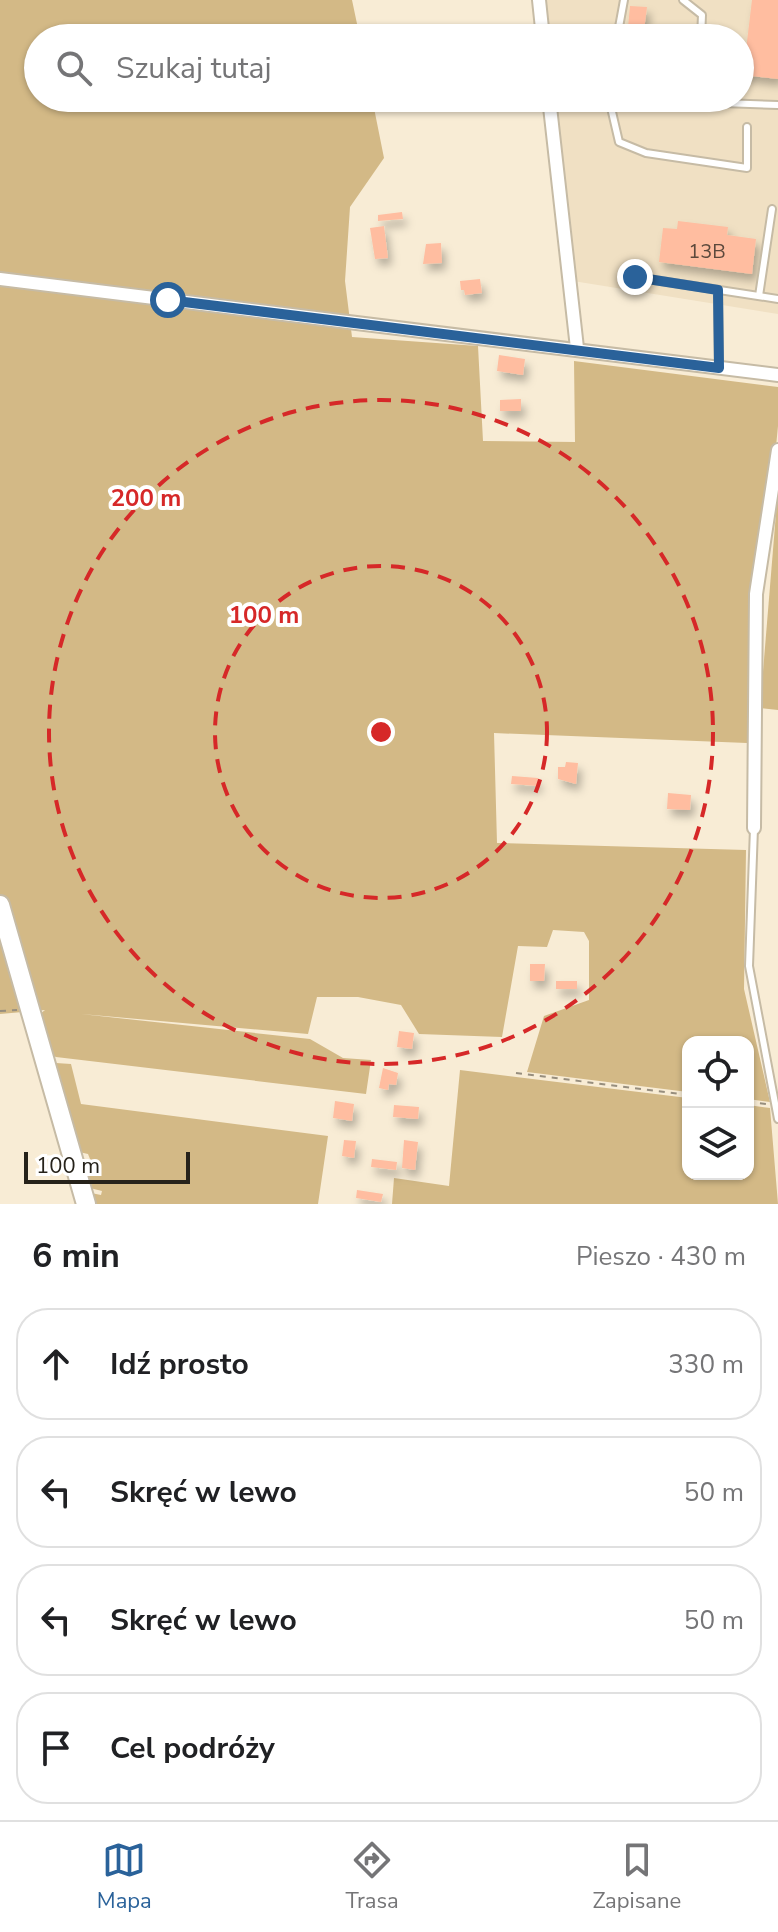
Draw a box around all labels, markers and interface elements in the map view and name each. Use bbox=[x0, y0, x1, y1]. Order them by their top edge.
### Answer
search box bbox=[24, 24, 754, 112]
icon: search bbox=[52, 46, 96, 90]
text: Szukaj tutaj bbox=[116, 48, 272, 89]
house number: 13B bbox=[688, 238, 726, 265]
route end bbox=[617, 259, 653, 295]
route start bbox=[150, 282, 186, 318]
text: 200 m bbox=[111, 482, 181, 514]
text: 100 m bbox=[229, 599, 299, 631]
centre of rings bbox=[367, 718, 395, 746]
map controls bbox=[682, 1036, 754, 1180]
button: locate bbox=[682, 1036, 754, 1108]
button: layers bbox=[682, 1108, 754, 1180]
scale bar bbox=[24, 1148, 190, 1184]
text: 100 m bbox=[36, 1151, 100, 1181]
text: 6 min bbox=[32, 1233, 120, 1279]
text: Pieszo · 430 m bbox=[576, 1239, 746, 1274]
icon: ahead bbox=[34, 1342, 78, 1386]
text: Idź prosto bbox=[110, 1344, 249, 1385]
text: 330 m bbox=[668, 1347, 744, 1382]
icon: left bbox=[34, 1470, 78, 1514]
text: Skręć w lewo bbox=[110, 1472, 297, 1513]
text: 50 m bbox=[684, 1475, 744, 1510]
icon: left bbox=[34, 1598, 78, 1642]
text: Skręć w lewo bbox=[110, 1600, 297, 1641]
text: 50 m bbox=[684, 1603, 744, 1638]
icon: arrive bbox=[34, 1726, 78, 1770]
text: Cel podróży bbox=[110, 1728, 275, 1769]
tab: Mapa bbox=[97, 1838, 152, 1916]
tab: Trasa bbox=[345, 1838, 399, 1916]
tab: Zapisane bbox=[592, 1838, 681, 1916]

